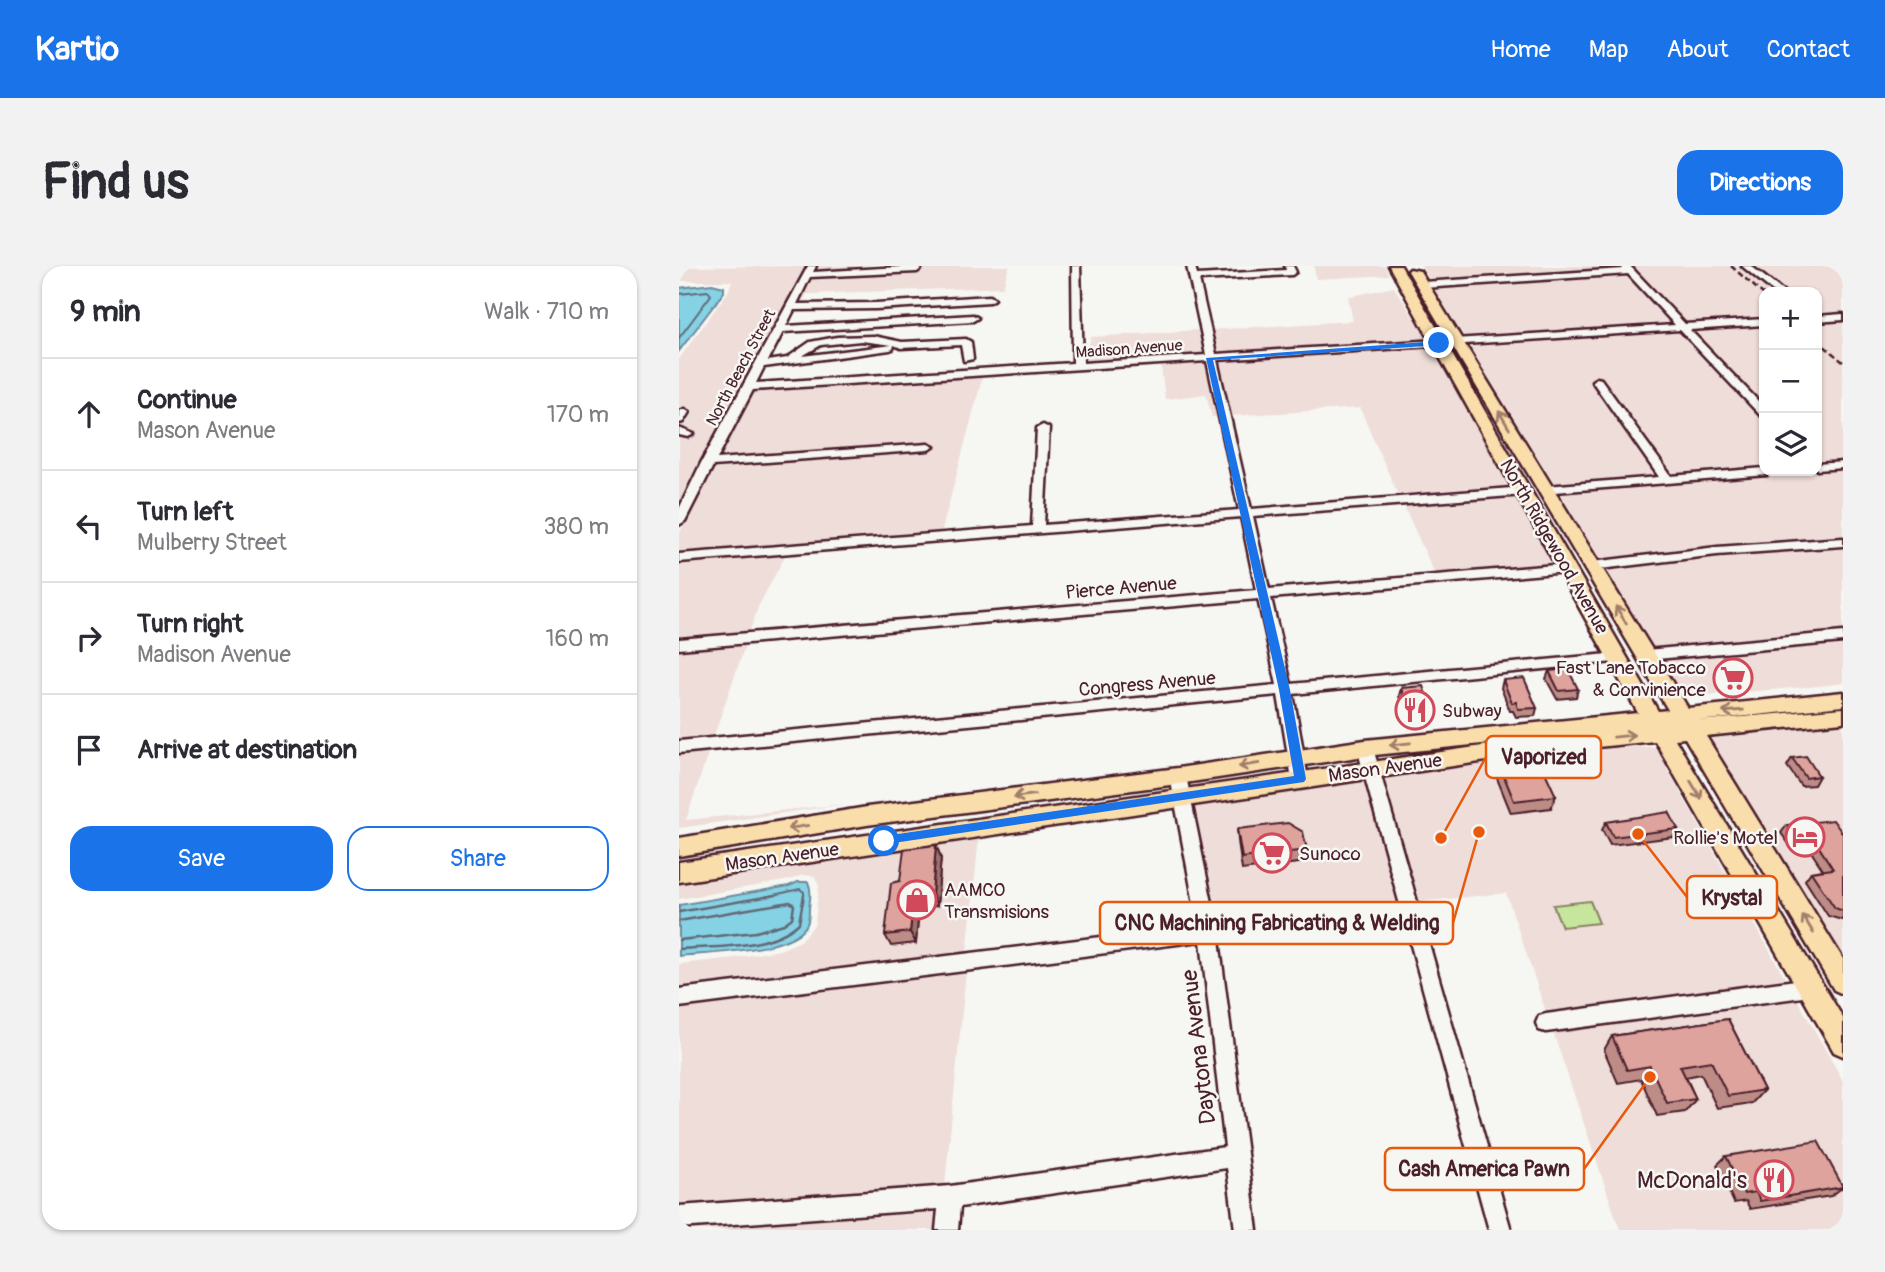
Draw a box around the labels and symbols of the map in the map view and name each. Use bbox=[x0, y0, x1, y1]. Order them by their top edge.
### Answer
street label: North Beach Street bbox=[702, 305, 780, 429]
route end bbox=[1423, 327, 1454, 358]
street label: Madison Avenue bbox=[1075, 335, 1183, 363]
one-way arrow bbox=[1496, 410, 1510, 430]
street label: North Ridgewood Avenue bbox=[1494, 455, 1614, 639]
street label: Pierce Avenue bbox=[1064, 571, 1178, 605]
one-way arrow bbox=[1614, 605, 1628, 625]
place label: Fast Lane Tobacco & Convinience bbox=[1556, 656, 1707, 702]
supermarket icon: Fast Lane Tobacco & Convinience bbox=[1712, 657, 1754, 699]
street label: Congress Avenue bbox=[1078, 666, 1217, 702]
restaurant icon: Subway bbox=[1394, 689, 1436, 731]
place label: Subway bbox=[1442, 699, 1502, 723]
one-way arrow bbox=[1722, 705, 1745, 718]
one-way arrow bbox=[1612, 729, 1635, 742]
callout: Vaporized bbox=[1486, 736, 1601, 778]
one-way arrow bbox=[1389, 738, 1412, 751]
text: Vaporized bbox=[1501, 744, 1587, 771]
street label: Mason Avenue bbox=[1327, 748, 1444, 788]
one-way arrow bbox=[1238, 759, 1261, 772]
one-way arrow bbox=[1689, 780, 1703, 800]
one-way arrow bbox=[1013, 789, 1035, 802]
hotel icon: Rollie's Motel bbox=[1784, 816, 1826, 858]
one-way arrow bbox=[787, 821, 810, 834]
route start bbox=[868, 825, 899, 856]
place label: Rollie's Motel bbox=[1673, 826, 1778, 850]
supermarket icon: Sunoco bbox=[1251, 832, 1293, 874]
street label: Mason Avenue bbox=[724, 837, 841, 877]
place label: Sunoco bbox=[1299, 842, 1361, 866]
callout: Krystal bbox=[1687, 876, 1777, 918]
place label: AAMCO Transmisions bbox=[944, 878, 1049, 924]
shop icon: AAMCO Transmisions bbox=[896, 879, 938, 921]
text: Krystal bbox=[1701, 885, 1763, 912]
callout: CNC Machining Fabricating & Welding bbox=[1100, 902, 1453, 944]
text: CNC Machining Fabricating & Welding bbox=[1115, 910, 1440, 937]
one-way arrow bbox=[1800, 914, 1814, 934]
street label: Daytona Avenue bbox=[1175, 967, 1222, 1126]
callout: Cash America Pawn bbox=[1385, 1148, 1584, 1190]
text: Cash America Pawn bbox=[1398, 1156, 1570, 1183]
restaurant icon: McDonald's bbox=[1753, 1159, 1795, 1201]
place label: McDonald's bbox=[1637, 1166, 1747, 1195]

